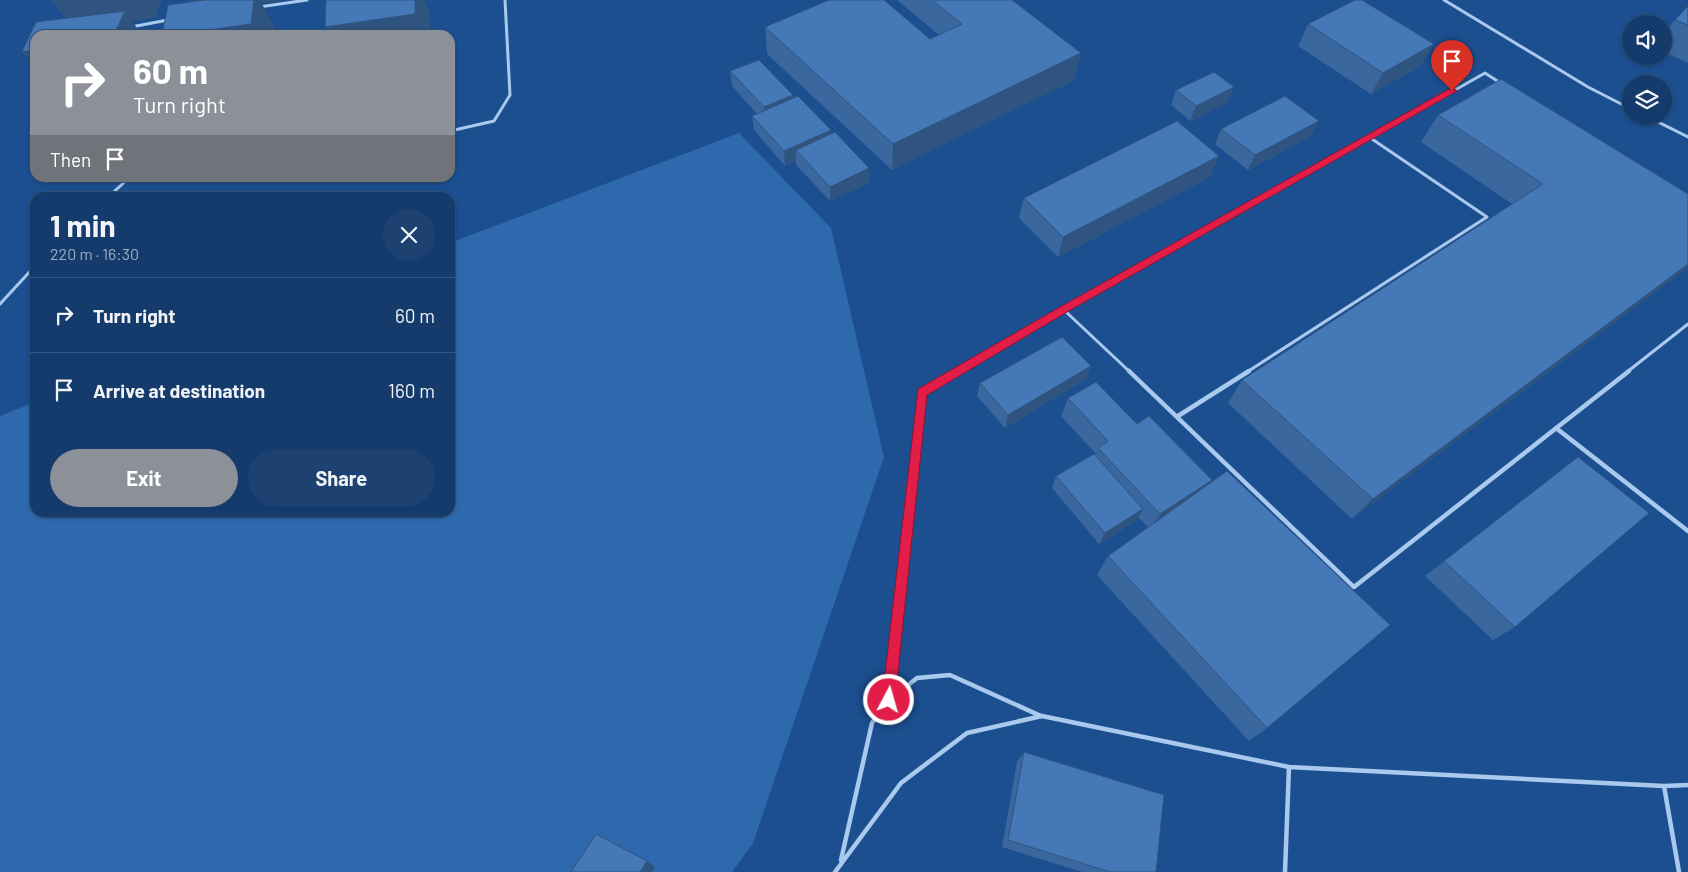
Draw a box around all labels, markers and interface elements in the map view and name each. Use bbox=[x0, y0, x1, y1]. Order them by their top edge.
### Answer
map controls bbox=[1622, 15, 1672, 125]
button: sound bbox=[1622, 15, 1672, 65]
pin bbox=[1431, 40, 1473, 91]
icon: arrive bbox=[1438, 47, 1466, 75]
text: 60 m bbox=[133, 49, 208, 91]
icon: right bbox=[50, 50, 115, 115]
button: layers bbox=[1622, 75, 1672, 125]
text: Turn right bbox=[133, 91, 226, 117]
icon: arrive bbox=[101, 145, 129, 173]
text: Then bbox=[50, 148, 91, 171]
text: 1 min bbox=[50, 207, 116, 243]
button: close bbox=[383, 209, 435, 261]
text: 220 m · 16:30 bbox=[50, 244, 139, 263]
icon: right bbox=[50, 301, 78, 329]
text: Turn right bbox=[93, 304, 175, 327]
text: 60 m bbox=[395, 304, 435, 327]
icon: arrive bbox=[50, 376, 78, 404]
text: Arrive at destination bbox=[93, 379, 265, 402]
text: 160 m bbox=[388, 379, 435, 402]
button: Exit bbox=[50, 449, 238, 507]
button: Share bbox=[248, 449, 435, 507]
position arrow bbox=[862, 673, 914, 725]

